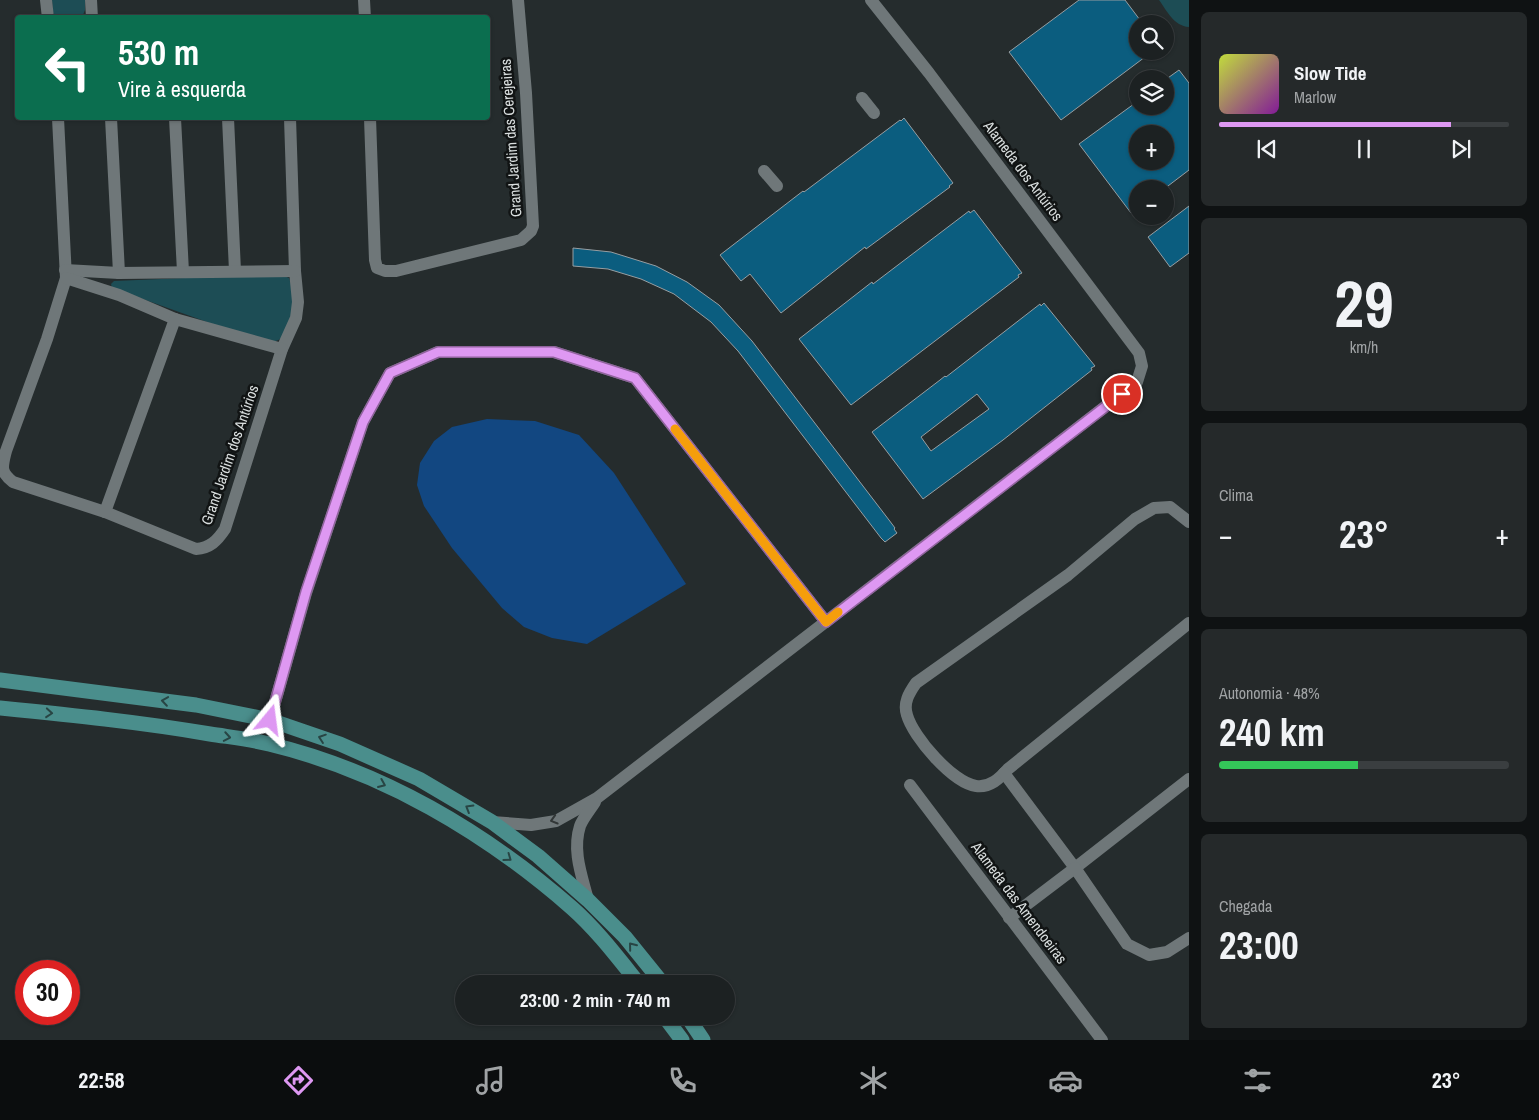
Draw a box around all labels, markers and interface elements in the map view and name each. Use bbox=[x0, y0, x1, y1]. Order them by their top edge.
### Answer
map controls bbox=[1129, 15, 1174, 225]
button: search bbox=[1129, 15, 1174, 60]
text: 530 m bbox=[118, 29, 199, 76]
icon: left bbox=[35, 35, 100, 100]
street label: Grand Jardim das Cerejeiras bbox=[494, 58, 527, 218]
text: Slow Tide bbox=[1294, 60, 1366, 86]
button: layers bbox=[1129, 70, 1174, 115]
text: Vire à esquerda bbox=[118, 74, 246, 104]
text: Marlow bbox=[1294, 86, 1336, 108]
street label: Alameda dos Antúrios bbox=[978, 116, 1068, 225]
button: + bbox=[1129, 125, 1174, 170]
icon: previous bbox=[1253, 135, 1281, 163]
icon: pause bbox=[1350, 135, 1378, 163]
icon: next bbox=[1447, 135, 1475, 163]
button: − bbox=[1129, 180, 1174, 225]
text: 29 bbox=[1334, 260, 1394, 347]
text: km/h bbox=[1350, 336, 1378, 358]
pin bbox=[1101, 373, 1143, 415]
icon: arrive bbox=[1108, 380, 1136, 408]
street label: Grand Jardim dos Antúrios bbox=[196, 382, 263, 528]
text: Clima bbox=[1219, 484, 1253, 506]
text: 23° bbox=[1339, 509, 1389, 560]
text: − bbox=[1219, 516, 1232, 554]
text: + bbox=[1496, 516, 1509, 554]
text: Autonomia · 48% bbox=[1219, 682, 1320, 704]
position arrow bbox=[243, 693, 295, 745]
one-way arrow bbox=[160, 696, 169, 706]
one-way arrow bbox=[45, 707, 53, 718]
text: 240 km bbox=[1219, 707, 1325, 758]
one-way arrow bbox=[223, 731, 231, 741]
one-way arrow bbox=[319, 734, 327, 744]
one-way arrow bbox=[377, 777, 386, 788]
one-way arrow bbox=[465, 804, 474, 814]
one-way arrow bbox=[551, 815, 559, 825]
street label: Alameda das Amendoeiras bbox=[966, 837, 1072, 968]
one-way arrow bbox=[502, 852, 511, 860]
text: Chegada bbox=[1219, 895, 1272, 917]
text: 23:00 bbox=[1219, 920, 1299, 971]
one-way arrow bbox=[630, 943, 638, 952]
speed limit sign: 30 bbox=[15, 960, 80, 1025]
text: 23:00 · 2 min · 740 m bbox=[520, 987, 670, 1013]
icon: directions bbox=[281, 1063, 316, 1098]
icon: music bbox=[473, 1063, 508, 1098]
icon: phone bbox=[665, 1063, 700, 1098]
icon: climate bbox=[856, 1063, 891, 1098]
icon: car bbox=[1048, 1063, 1083, 1098]
icon: filters bbox=[1240, 1063, 1275, 1098]
text: 22:58 bbox=[78, 1065, 125, 1095]
text: 23° bbox=[1432, 1065, 1461, 1095]

